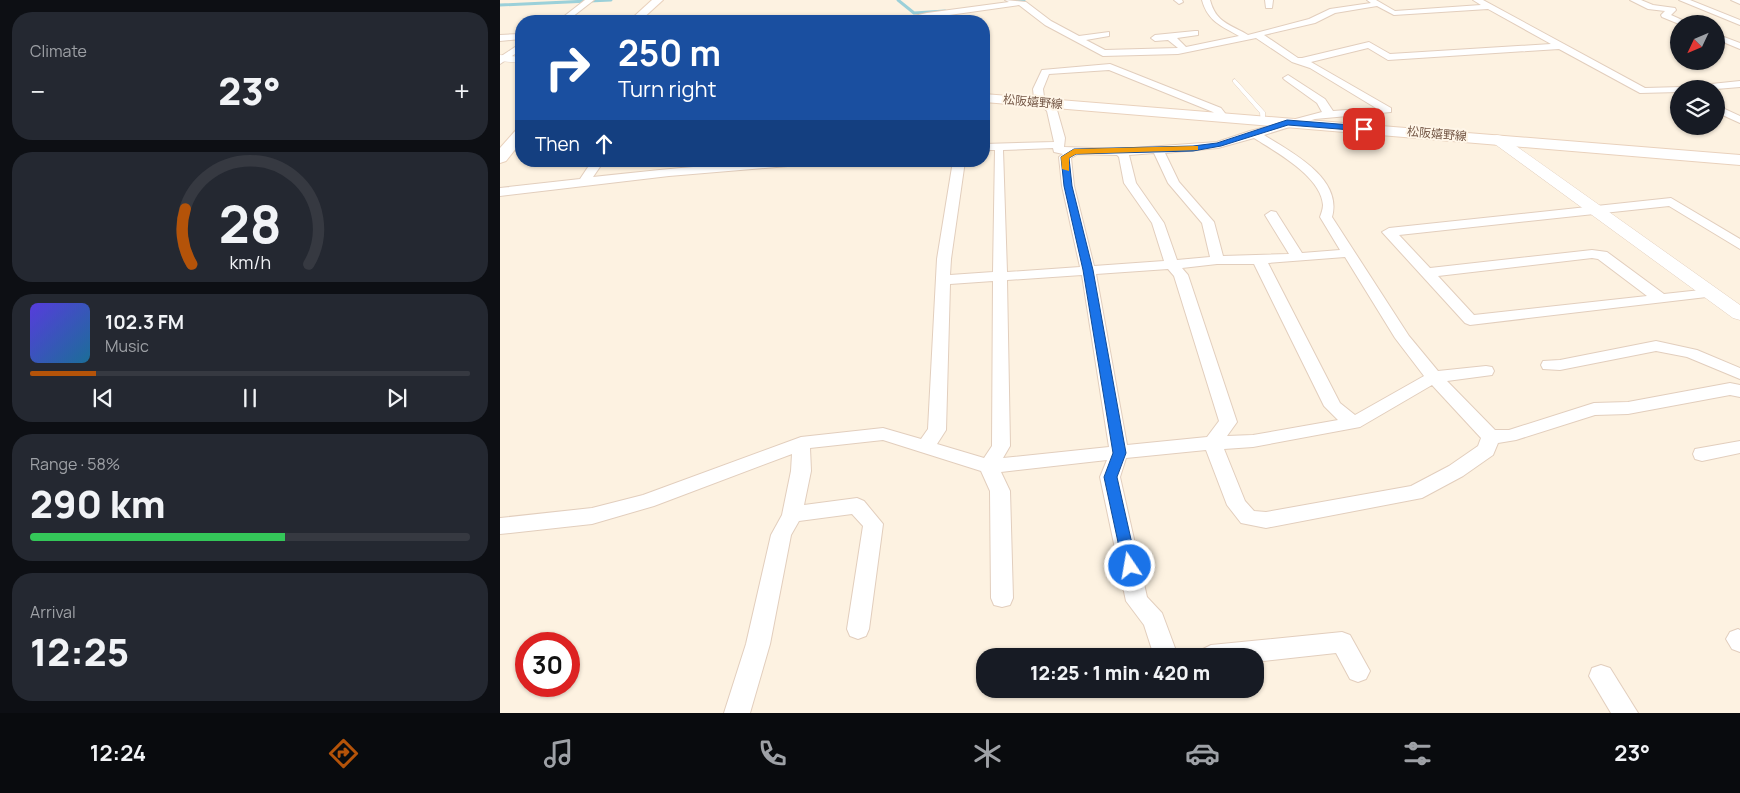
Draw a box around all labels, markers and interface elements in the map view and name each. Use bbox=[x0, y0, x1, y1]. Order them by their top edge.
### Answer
north arrow bbox=[1670, 15, 1725, 70]
map controls bbox=[1670, 15, 1725, 135]
text: 250 m bbox=[618, 29, 721, 77]
icon: right bbox=[535, 35, 600, 100]
text: Climate bbox=[30, 40, 87, 62]
text: 23° bbox=[218, 64, 281, 116]
text: − bbox=[30, 72, 45, 110]
text: + bbox=[454, 72, 470, 110]
text: Turn right bbox=[618, 74, 716, 104]
button: layers bbox=[1670, 80, 1725, 135]
street label: 松阪嬉野線 bbox=[1002, 90, 1064, 113]
pin bbox=[1343, 108, 1385, 150]
icon: arrive bbox=[1350, 115, 1378, 143]
street label: 松阪嬉野線 bbox=[1406, 122, 1468, 145]
icon: ahead bbox=[590, 130, 618, 158]
text: Then bbox=[535, 131, 580, 157]
text: 28 bbox=[219, 188, 281, 259]
text: km/h bbox=[229, 250, 271, 274]
text: 102.3 FM bbox=[105, 309, 184, 335]
text: Music bbox=[105, 335, 149, 357]
icon: previous bbox=[89, 384, 117, 412]
icon: pause bbox=[236, 384, 264, 412]
icon: next bbox=[383, 384, 411, 412]
text: Range · 58% bbox=[30, 453, 120, 475]
text: 290 km bbox=[30, 477, 166, 529]
position arrow bbox=[1103, 539, 1155, 591]
text: Arrival bbox=[30, 601, 76, 623]
text: 12:25 bbox=[30, 625, 129, 677]
speed limit sign: 30 bbox=[515, 632, 580, 697]
text: 12:25 · 1 min · 420 m bbox=[1030, 660, 1210, 686]
icon: directions bbox=[326, 736, 361, 771]
icon: music bbox=[541, 736, 576, 771]
icon: phone bbox=[755, 736, 790, 771]
icon: climate bbox=[970, 736, 1005, 771]
icon: car bbox=[1185, 736, 1220, 771]
icon: filters bbox=[1400, 736, 1435, 771]
text: 12:24 bbox=[90, 738, 146, 768]
text: 23° bbox=[1614, 738, 1650, 768]

